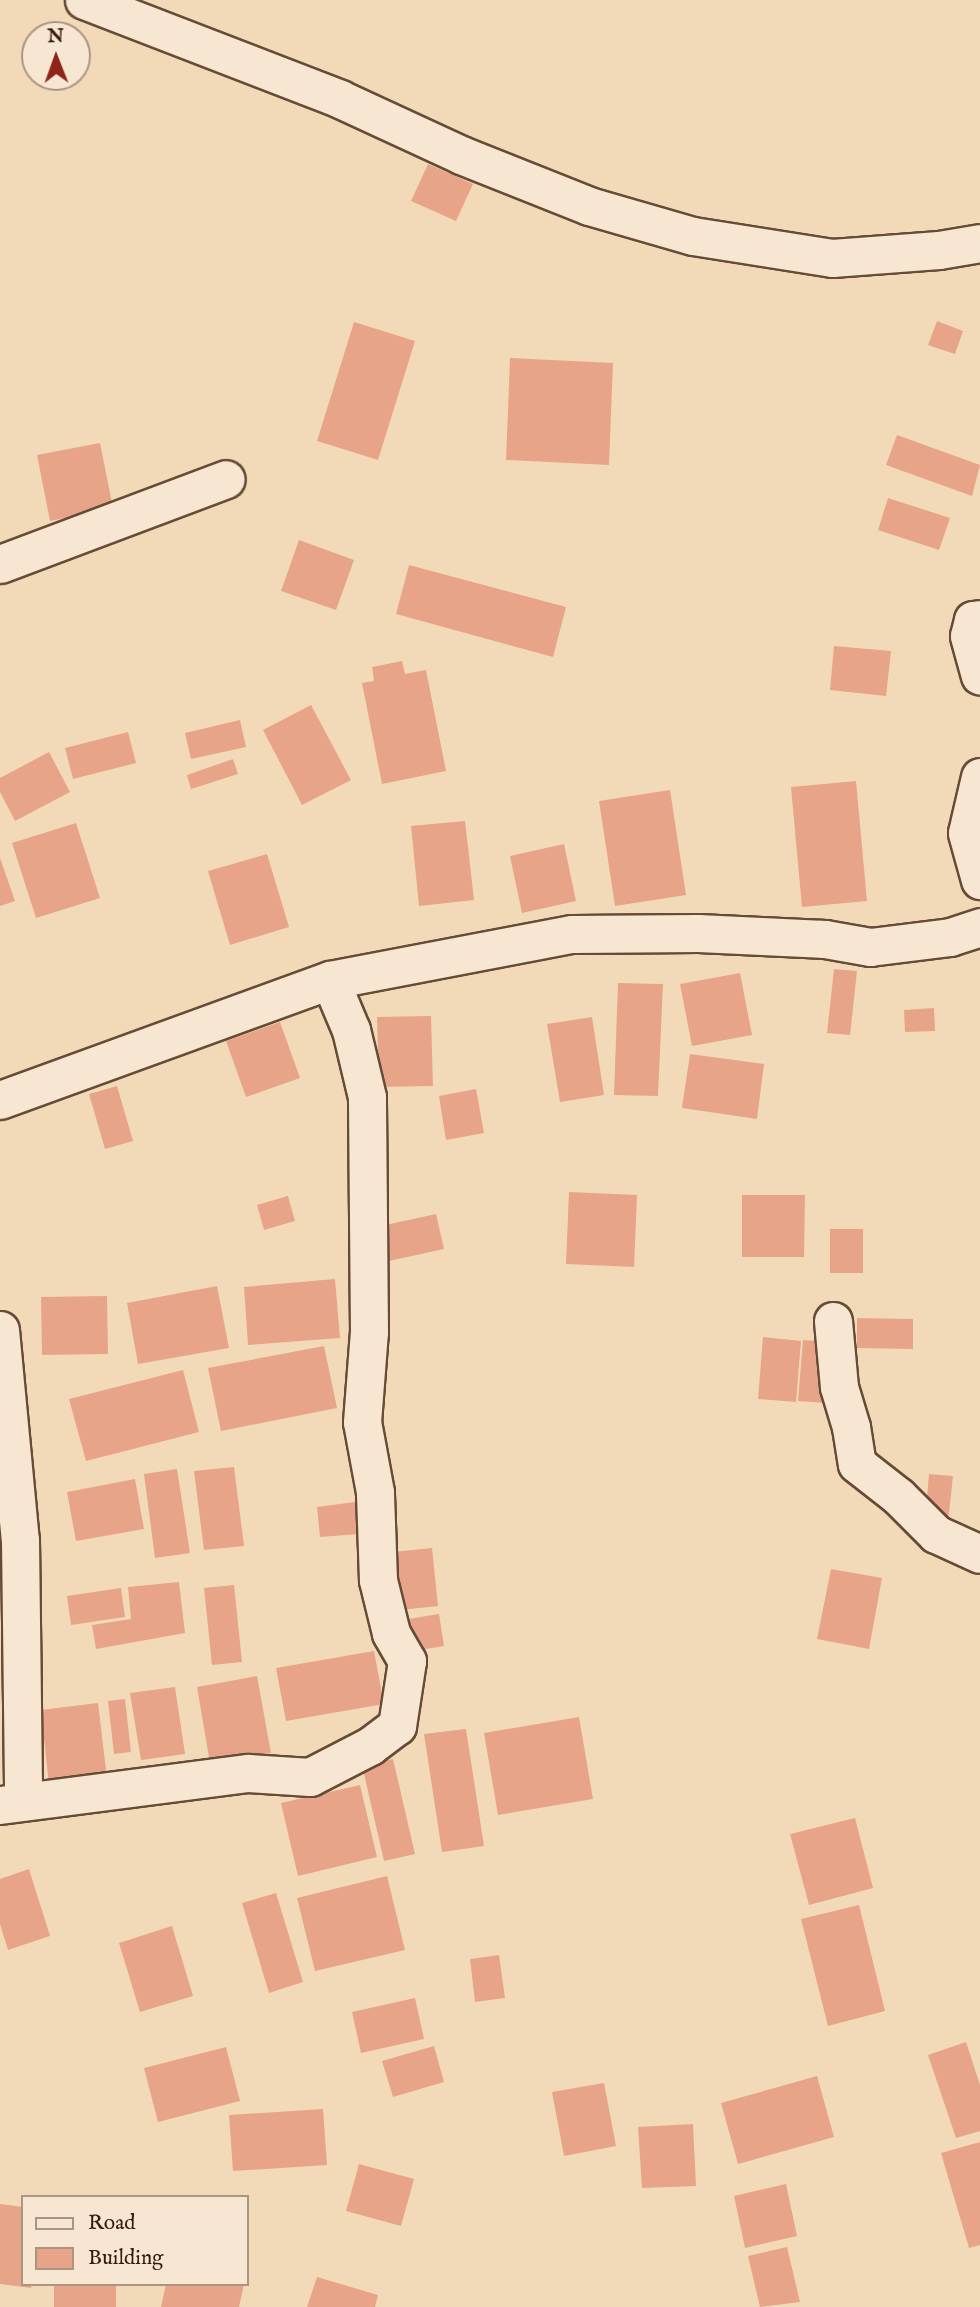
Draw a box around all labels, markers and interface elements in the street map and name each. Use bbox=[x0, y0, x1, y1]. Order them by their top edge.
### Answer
north arrow bbox=[21, 21, 91, 91]
text: N bbox=[47, 25, 64, 49]
legend bbox=[21, 2195, 248, 2286]
text: Road bbox=[88, 2210, 135, 2237]
text: Building bbox=[88, 2245, 163, 2272]

